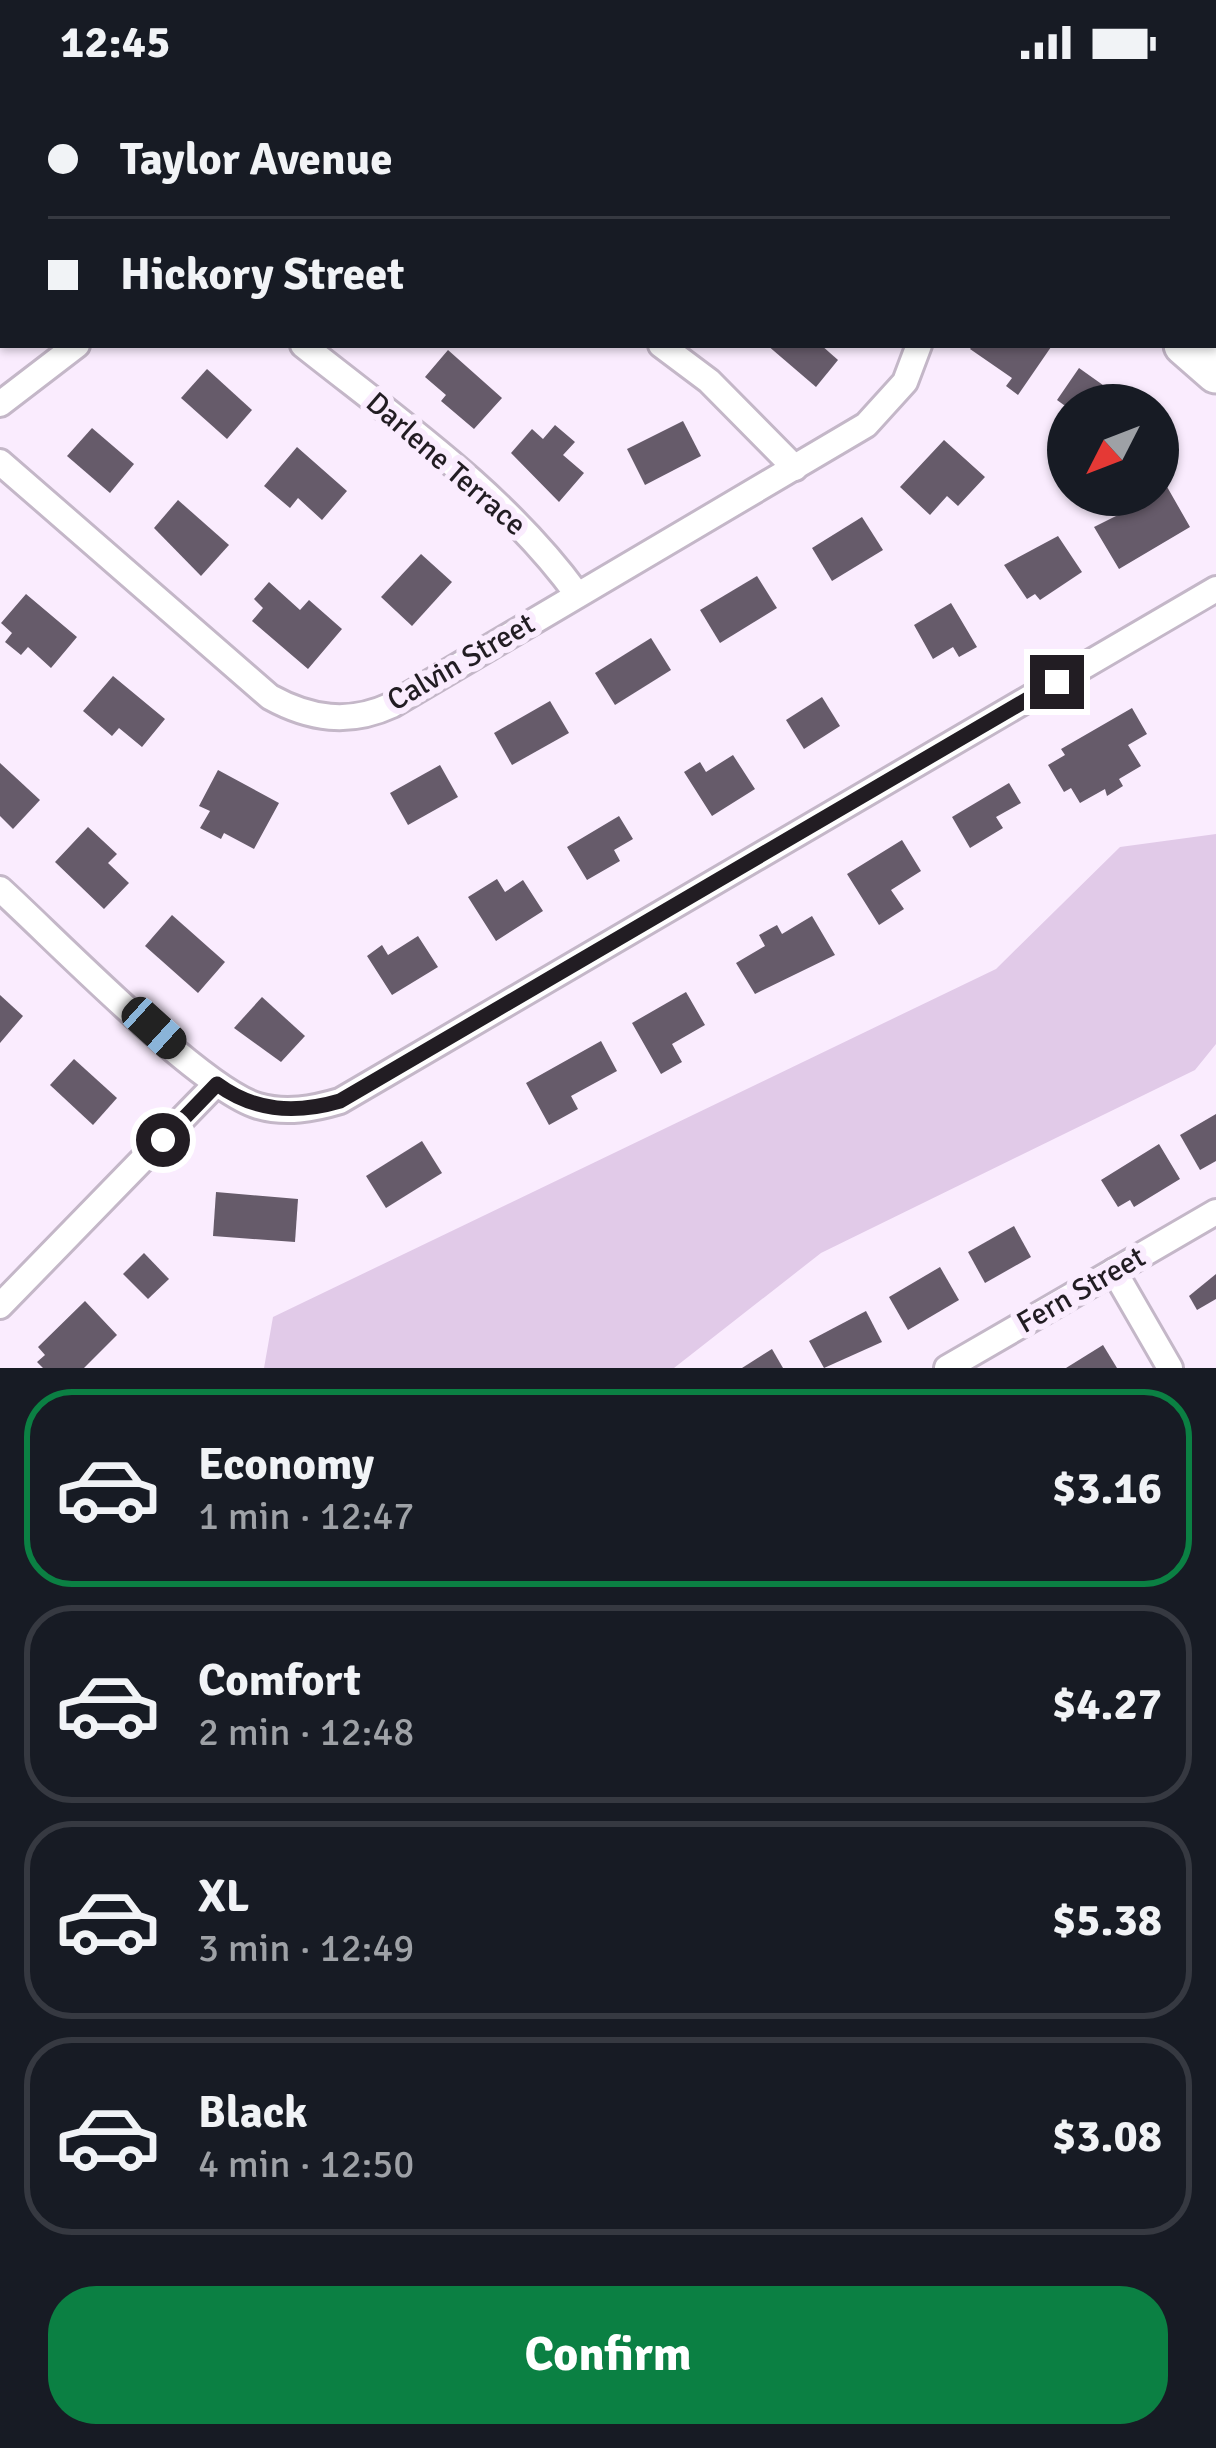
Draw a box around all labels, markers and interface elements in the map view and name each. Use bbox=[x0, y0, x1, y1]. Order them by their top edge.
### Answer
text: 12:45 bbox=[60, 15, 170, 70]
text: Taylor Avenue bbox=[120, 132, 393, 187]
text: Hickory Street bbox=[120, 247, 404, 302]
street label: Darlene Terrace bbox=[358, 384, 534, 544]
north arrow bbox=[1047, 384, 1179, 516]
map controls bbox=[1047, 384, 1179, 516]
street label: Calvin Street bbox=[381, 605, 541, 719]
route end bbox=[1030, 655, 1084, 709]
car bbox=[115, 991, 193, 1065]
route start bbox=[136, 1113, 190, 1167]
street label: Fern Street bbox=[1010, 1238, 1152, 1342]
icon: car bbox=[54, 1434, 162, 1542]
text: Economy bbox=[198, 1437, 374, 1492]
text: $3.16 bbox=[1052, 1461, 1162, 1516]
text: 1 min · 12:47 bbox=[198, 1492, 414, 1540]
icon: car bbox=[54, 1650, 162, 1758]
text: Comfort bbox=[198, 1653, 361, 1708]
text: $4.27 bbox=[1052, 1677, 1162, 1732]
text: 2 min · 12:48 bbox=[198, 1708, 414, 1756]
icon: car bbox=[54, 1866, 162, 1974]
text: XL bbox=[198, 1869, 249, 1924]
text: $5.38 bbox=[1052, 1893, 1162, 1948]
text: 3 min · 12:49 bbox=[198, 1924, 414, 1972]
icon: car bbox=[54, 2082, 162, 2190]
text: Black bbox=[198, 2085, 308, 2140]
text: $3.08 bbox=[1052, 2109, 1162, 2164]
text: 4 min · 12:50 bbox=[198, 2140, 414, 2188]
button: Confirm bbox=[48, 2286, 1168, 2424]

